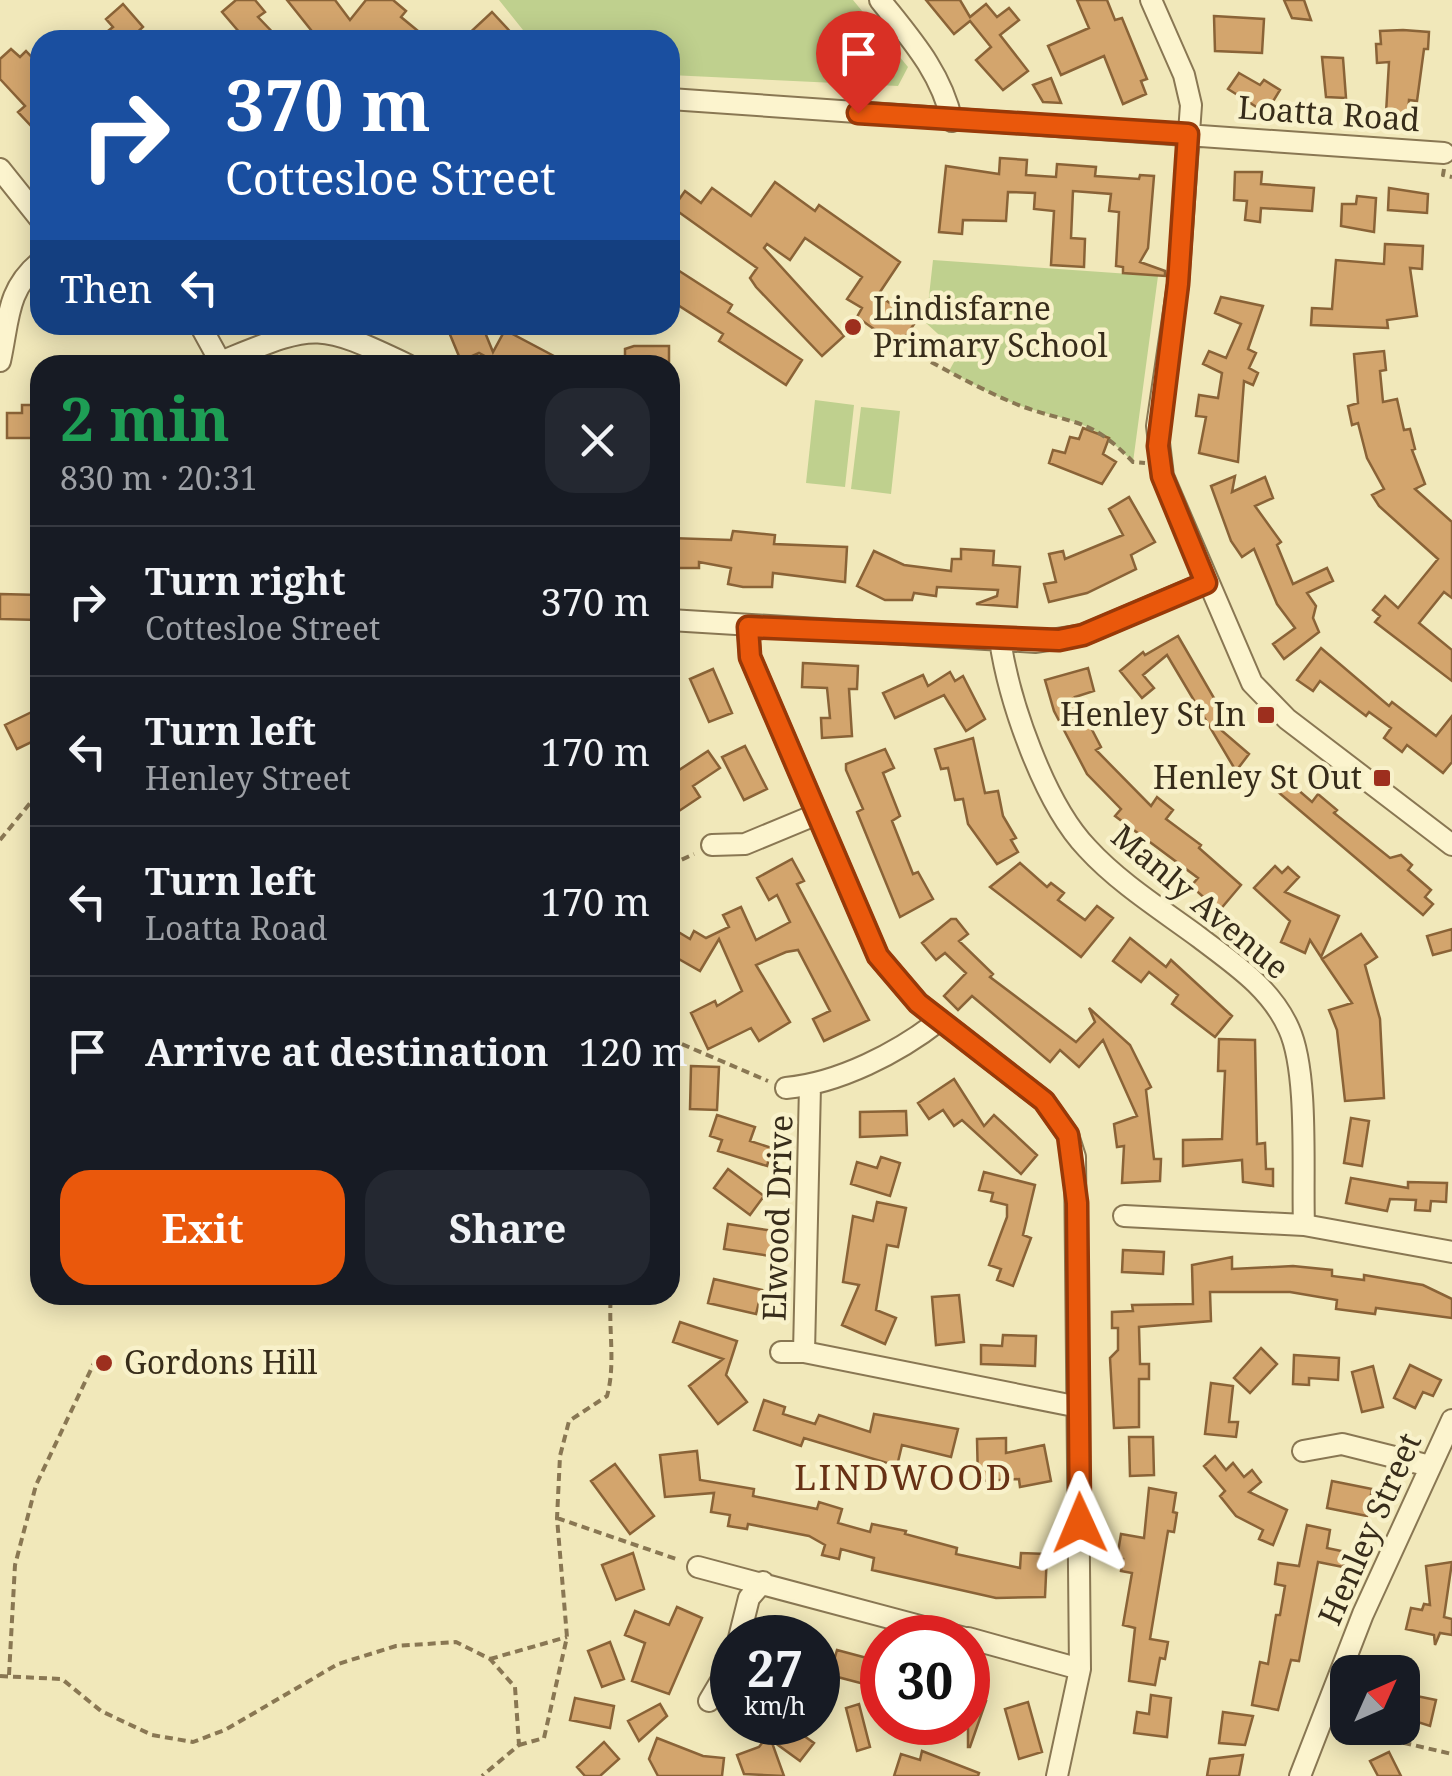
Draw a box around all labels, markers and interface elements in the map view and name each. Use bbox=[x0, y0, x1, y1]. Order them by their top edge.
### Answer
pin bbox=[816, 11, 901, 114]
icon: arrive bbox=[831, 26, 886, 81]
text: 370 m bbox=[225, 56, 431, 152]
icon: right bbox=[60, 70, 190, 200]
street label: Loatta Road bbox=[1237, 85, 1422, 140]
text: Cottesloe Street bbox=[225, 147, 556, 208]
icon: left bbox=[172, 260, 227, 315]
text: Then bbox=[60, 262, 152, 314]
place label: Lindisfarne Primary School bbox=[873, 286, 1108, 366]
marker: Lindisfarne Primary School bbox=[842, 316, 864, 338]
text: 2 min bbox=[60, 377, 230, 459]
button: close bbox=[545, 388, 650, 493]
text: 830 m · 20:31 bbox=[60, 456, 258, 499]
text: Turn right bbox=[145, 554, 346, 606]
icon: right bbox=[60, 574, 115, 629]
text: 370 m bbox=[540, 575, 650, 627]
text: Cottesloe Street bbox=[145, 606, 380, 649]
place label: Henley St In bbox=[1060, 692, 1246, 735]
text: Turn left bbox=[145, 704, 316, 756]
marker: Henley St In bbox=[1255, 704, 1277, 726]
icon: left bbox=[60, 724, 115, 779]
text: 170 m bbox=[540, 725, 650, 777]
place label: Henley St Out bbox=[1153, 755, 1362, 798]
text: Henley Street bbox=[145, 756, 351, 799]
marker: Henley St Out bbox=[1371, 767, 1393, 789]
street label: Manly Avenue bbox=[1103, 814, 1299, 988]
text: Turn left bbox=[145, 854, 316, 906]
icon: left bbox=[60, 874, 115, 929]
text: 170 m bbox=[540, 875, 650, 927]
text: Loatta Road bbox=[145, 906, 327, 949]
icon: arrive bbox=[60, 1024, 115, 1079]
text: Arrive at destination bbox=[145, 1025, 549, 1077]
text: 120 m bbox=[579, 1025, 688, 1077]
street label: Elwood Drive bbox=[751, 1114, 802, 1322]
button: Exit bbox=[60, 1170, 345, 1285]
button: Share bbox=[365, 1170, 650, 1285]
place label: Gordons Hill bbox=[124, 1340, 317, 1383]
marker: Gordons Hill bbox=[93, 1352, 115, 1374]
street label: Henley Street bbox=[1307, 1426, 1430, 1631]
district label: LINDWOOD bbox=[794, 1453, 1014, 1500]
position arrow bbox=[1028, 1471, 1132, 1575]
speed limit sign: 30 bbox=[860, 1615, 990, 1745]
text: 27 bbox=[747, 1634, 803, 1702]
north arrow bbox=[1330, 1655, 1420, 1745]
map controls bbox=[1330, 1655, 1420, 1745]
text: km/h bbox=[744, 1688, 806, 1722]

